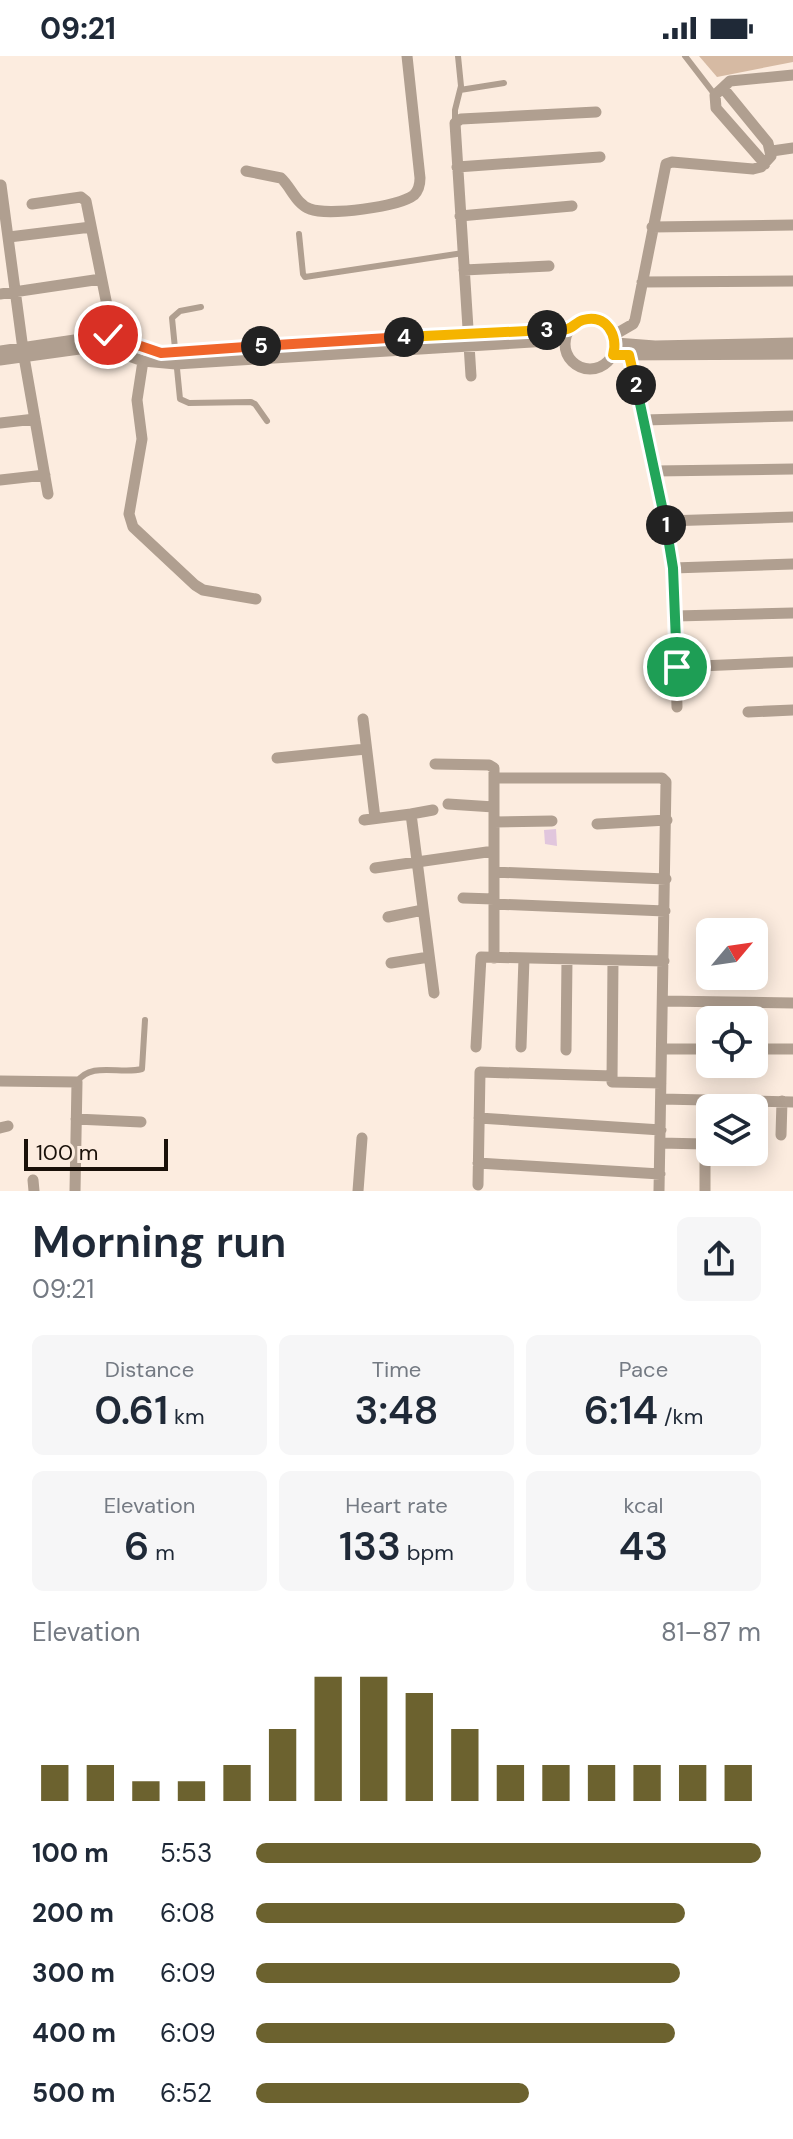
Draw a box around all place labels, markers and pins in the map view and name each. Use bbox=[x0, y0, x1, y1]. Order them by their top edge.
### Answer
pin bbox=[74, 301, 142, 369]
pin: 3 bbox=[527, 310, 567, 350]
pin: 4 bbox=[384, 317, 424, 357]
pin: 5 bbox=[241, 326, 281, 366]
pin: 2 bbox=[616, 365, 656, 405]
pin: 1 bbox=[646, 505, 686, 545]
pin bbox=[643, 633, 711, 701]

